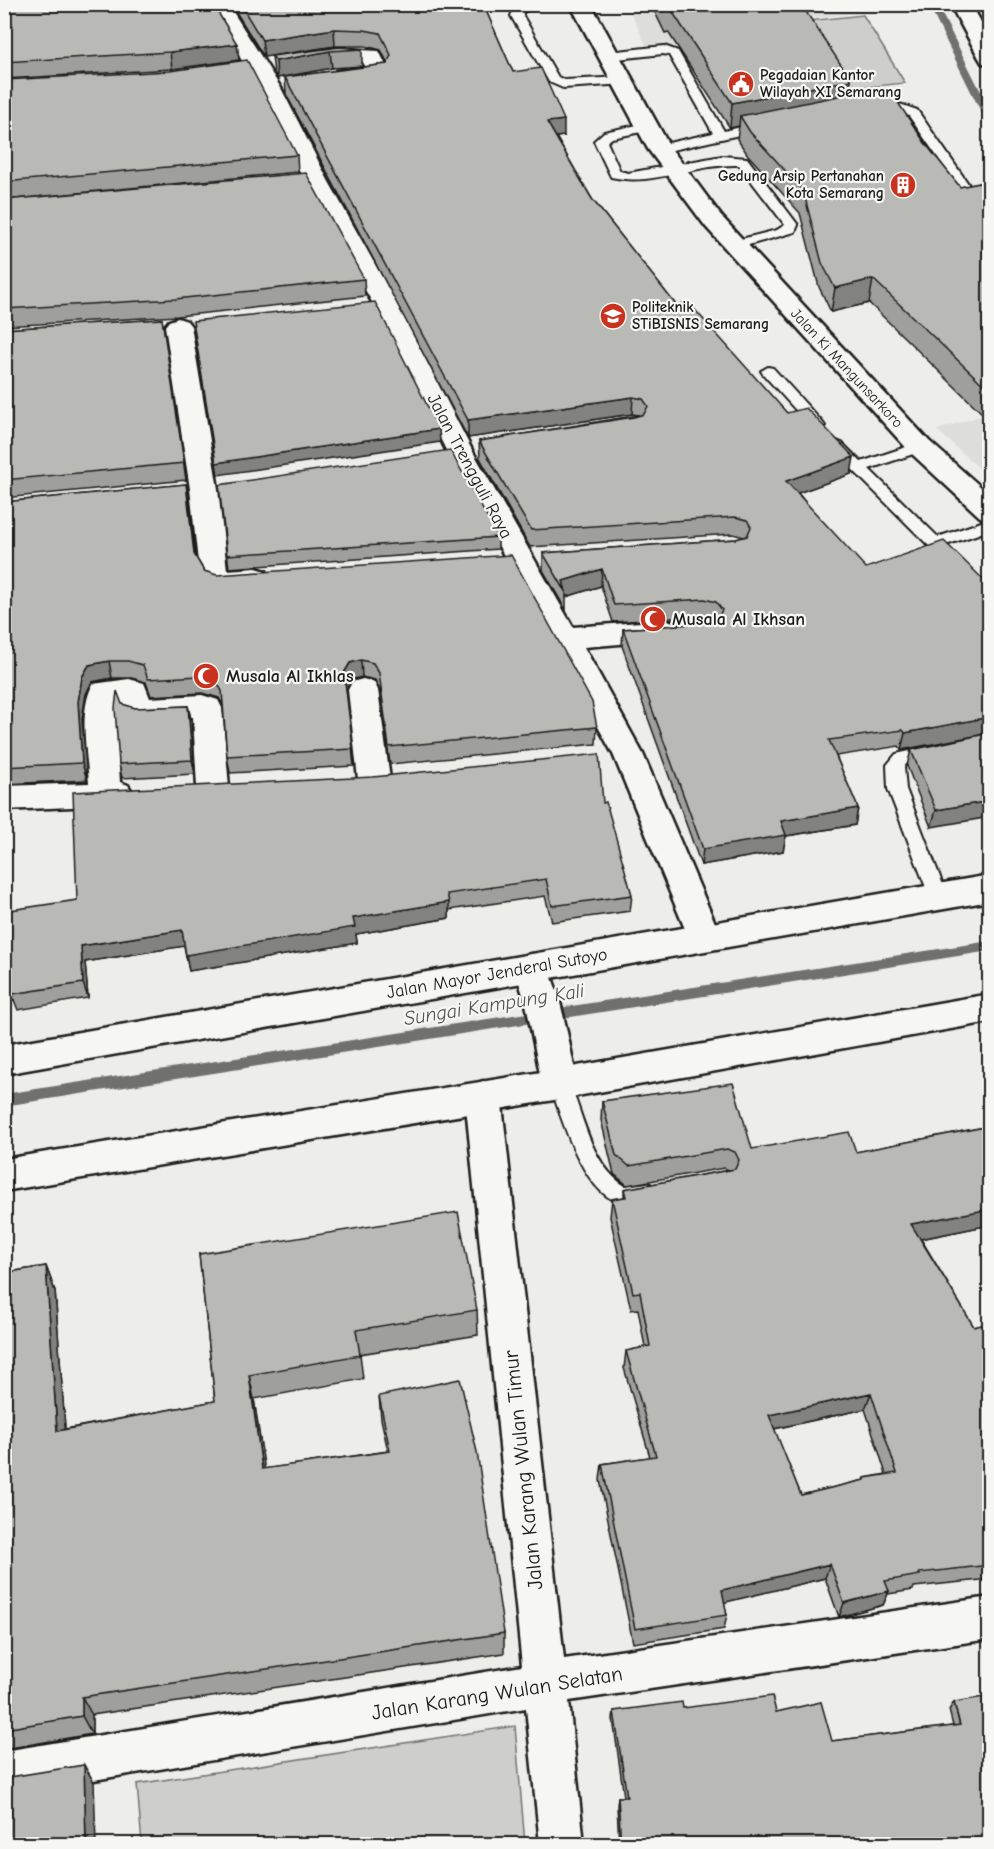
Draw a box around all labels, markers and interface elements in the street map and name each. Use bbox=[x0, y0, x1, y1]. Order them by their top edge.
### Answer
place label: Pegadaian Kantor Wilayah XI Semarang bbox=[760, 66, 902, 101]
public building icon: Pegadaian Kantor Wilayah XI Semarang bbox=[726, 69, 756, 99]
place label: Gedung Arsip Pertanahan Kota Semarang bbox=[718, 167, 884, 202]
building icon: Gedung Arsip Pertanahan Kota Semarang bbox=[888, 170, 918, 200]
place label: Politeknik STiBISNIS Semarang bbox=[632, 298, 769, 333]
school or university icon: Politeknik STiBISNIS Semarang bbox=[598, 301, 628, 331]
street label: Jalan Ki Mangunsarkoro bbox=[787, 305, 907, 431]
street label: Jalan Trengguli Raya bbox=[422, 390, 517, 542]
mosque icon: Musala Al Ikhsan bbox=[638, 604, 668, 634]
place label: Musala Al Ikhsan bbox=[672, 609, 805, 630]
mosque icon: Musala Al Ikhlas bbox=[191, 661, 221, 691]
place label: Musala Al Ikhlas bbox=[226, 666, 354, 687]
street label: Jalan Mayor Jenderal Sutoyo bbox=[385, 944, 609, 1003]
water label: Sungai Kampung Kali bbox=[402, 979, 586, 1030]
street label: Jalan Karang Wulan Timur bbox=[498, 1348, 548, 1591]
street label: Jalan Karang Wulan Selatan bbox=[370, 1661, 624, 1725]

